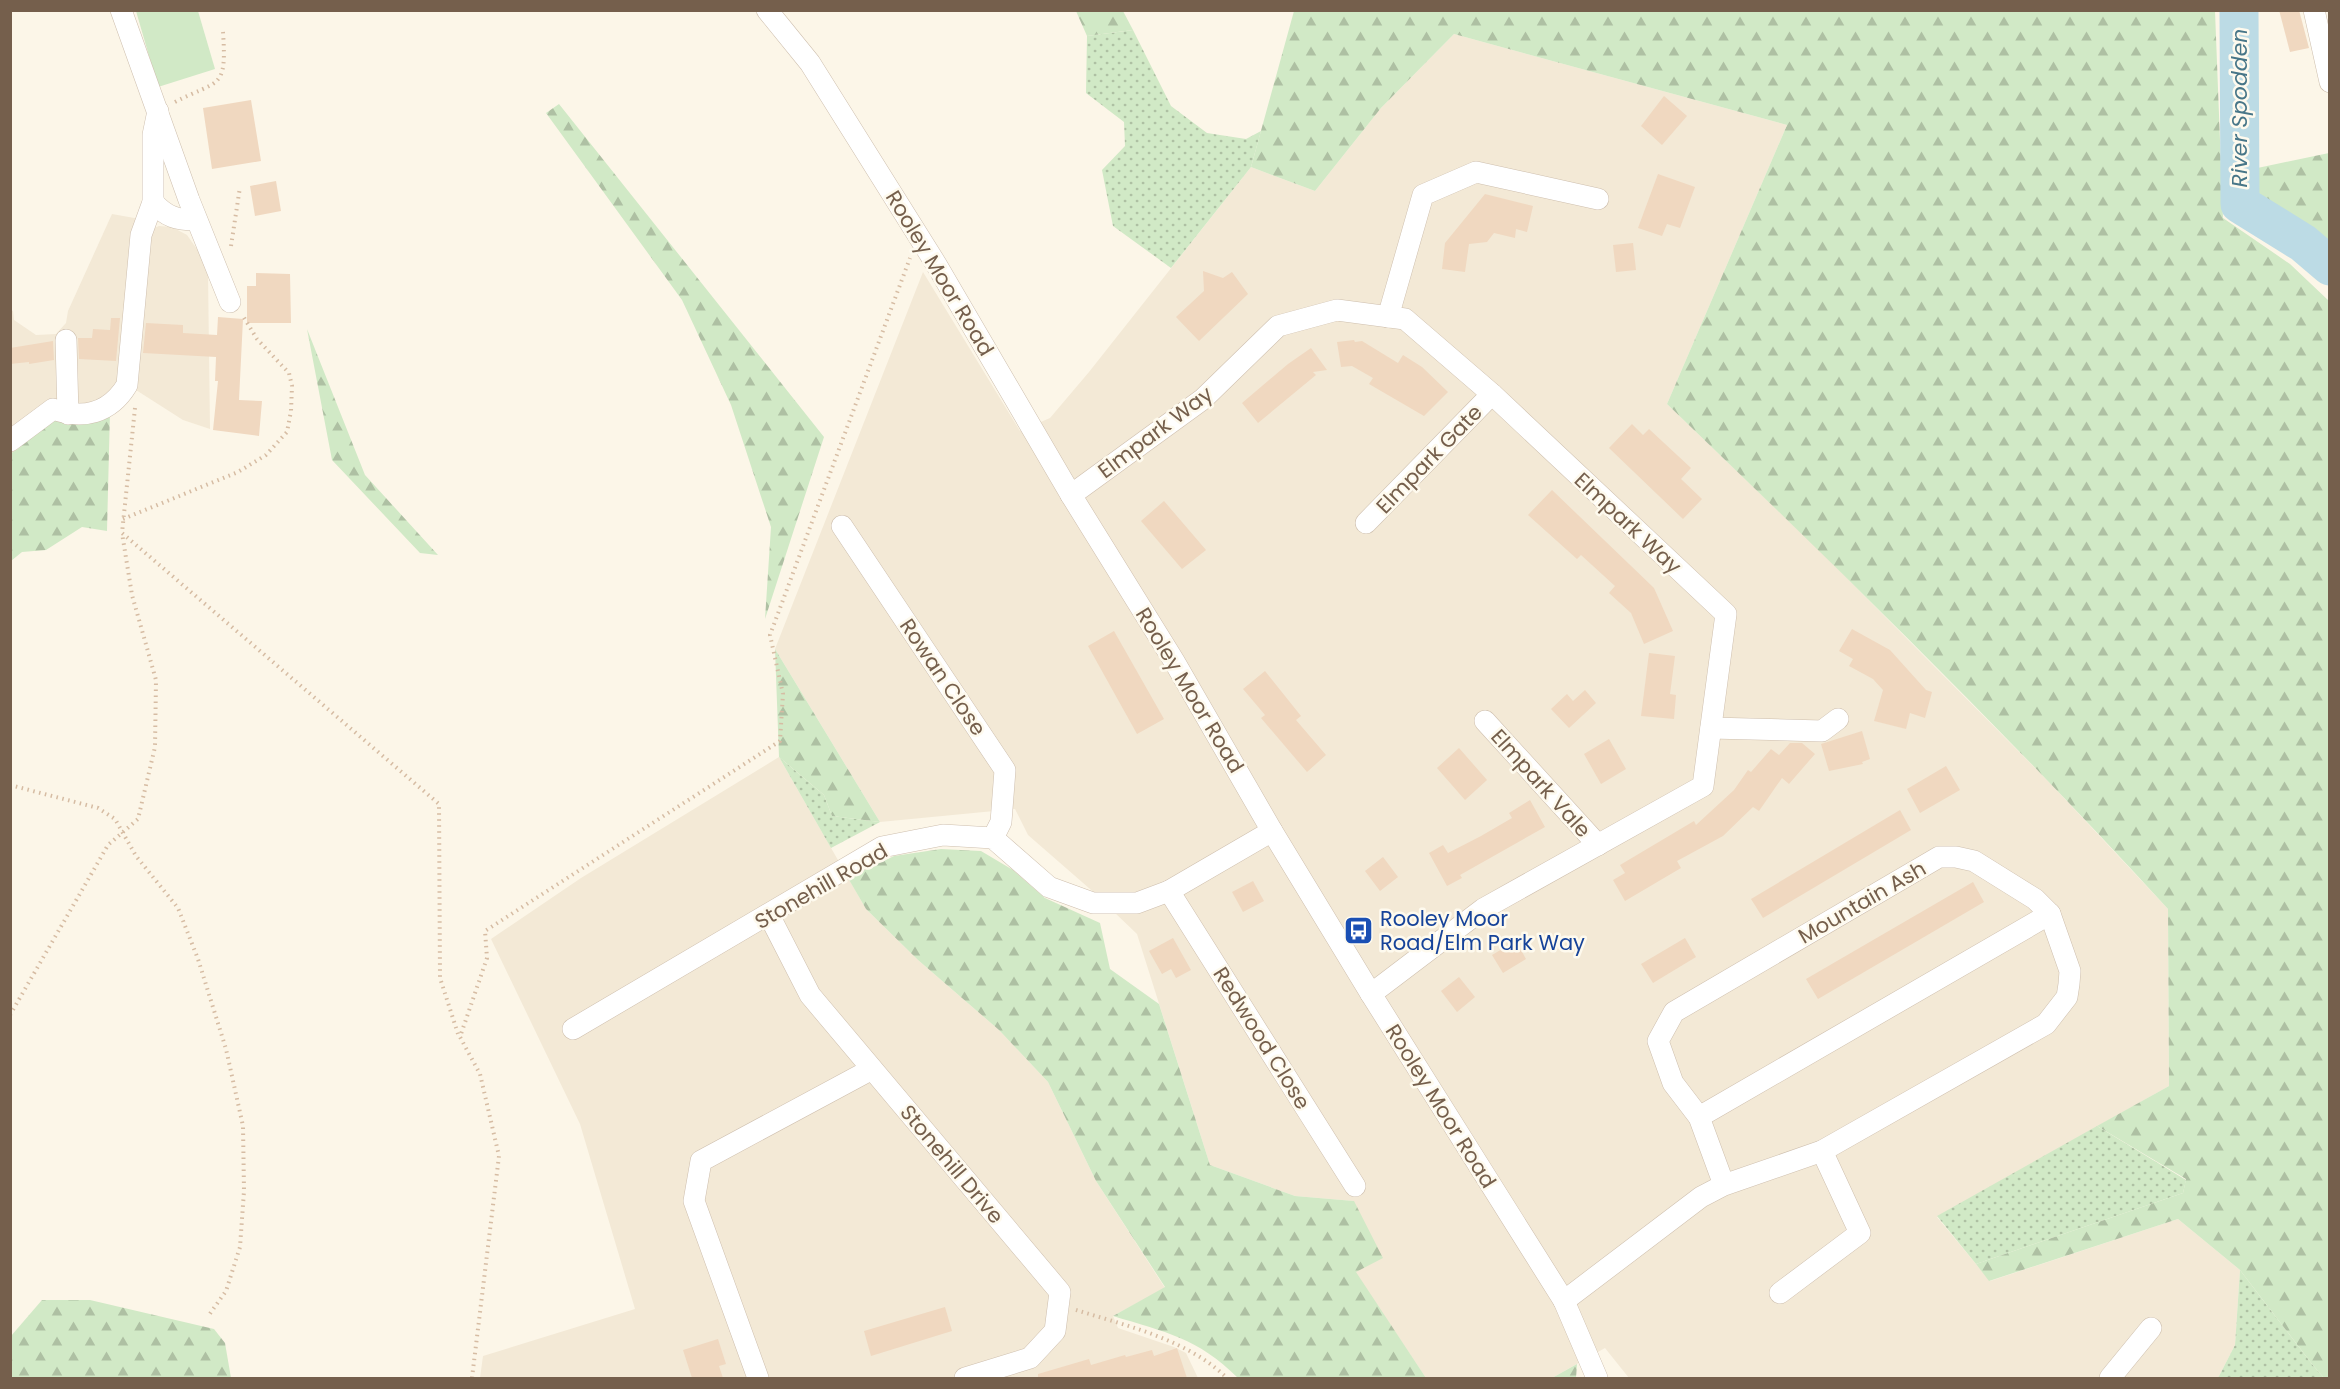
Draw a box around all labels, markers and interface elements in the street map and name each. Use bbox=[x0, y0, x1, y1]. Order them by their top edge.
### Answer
water label: River Spodden bbox=[2224, 29, 2255, 187]
street label: Rooley Moor Road bbox=[879, 185, 1001, 361]
street label: Elmpark Way bbox=[1092, 379, 1218, 485]
street label: Elmpark Gate bbox=[1369, 398, 1489, 520]
street label: Elmpark Way bbox=[1568, 466, 1688, 580]
street label: Rooley Moor Road bbox=[1129, 602, 1251, 778]
street label: Rowan Close bbox=[893, 613, 993, 741]
street label: Elmpark Vale bbox=[1484, 722, 1598, 844]
street label: Stonehill Road bbox=[749, 836, 893, 936]
street label: Mountain Ash bbox=[1793, 854, 1931, 950]
place label: Rooley Moor Road/Elm Park Way bbox=[1380, 904, 1585, 957]
bus stop icon: Rooley Moor Road/Elm Park Way bbox=[1343, 914, 1375, 946]
street label: Redwood Close bbox=[1207, 961, 1317, 1115]
street label: Rooley Moor Road bbox=[1379, 1018, 1503, 1194]
street label: Stonehill Drive bbox=[894, 1098, 1010, 1230]

